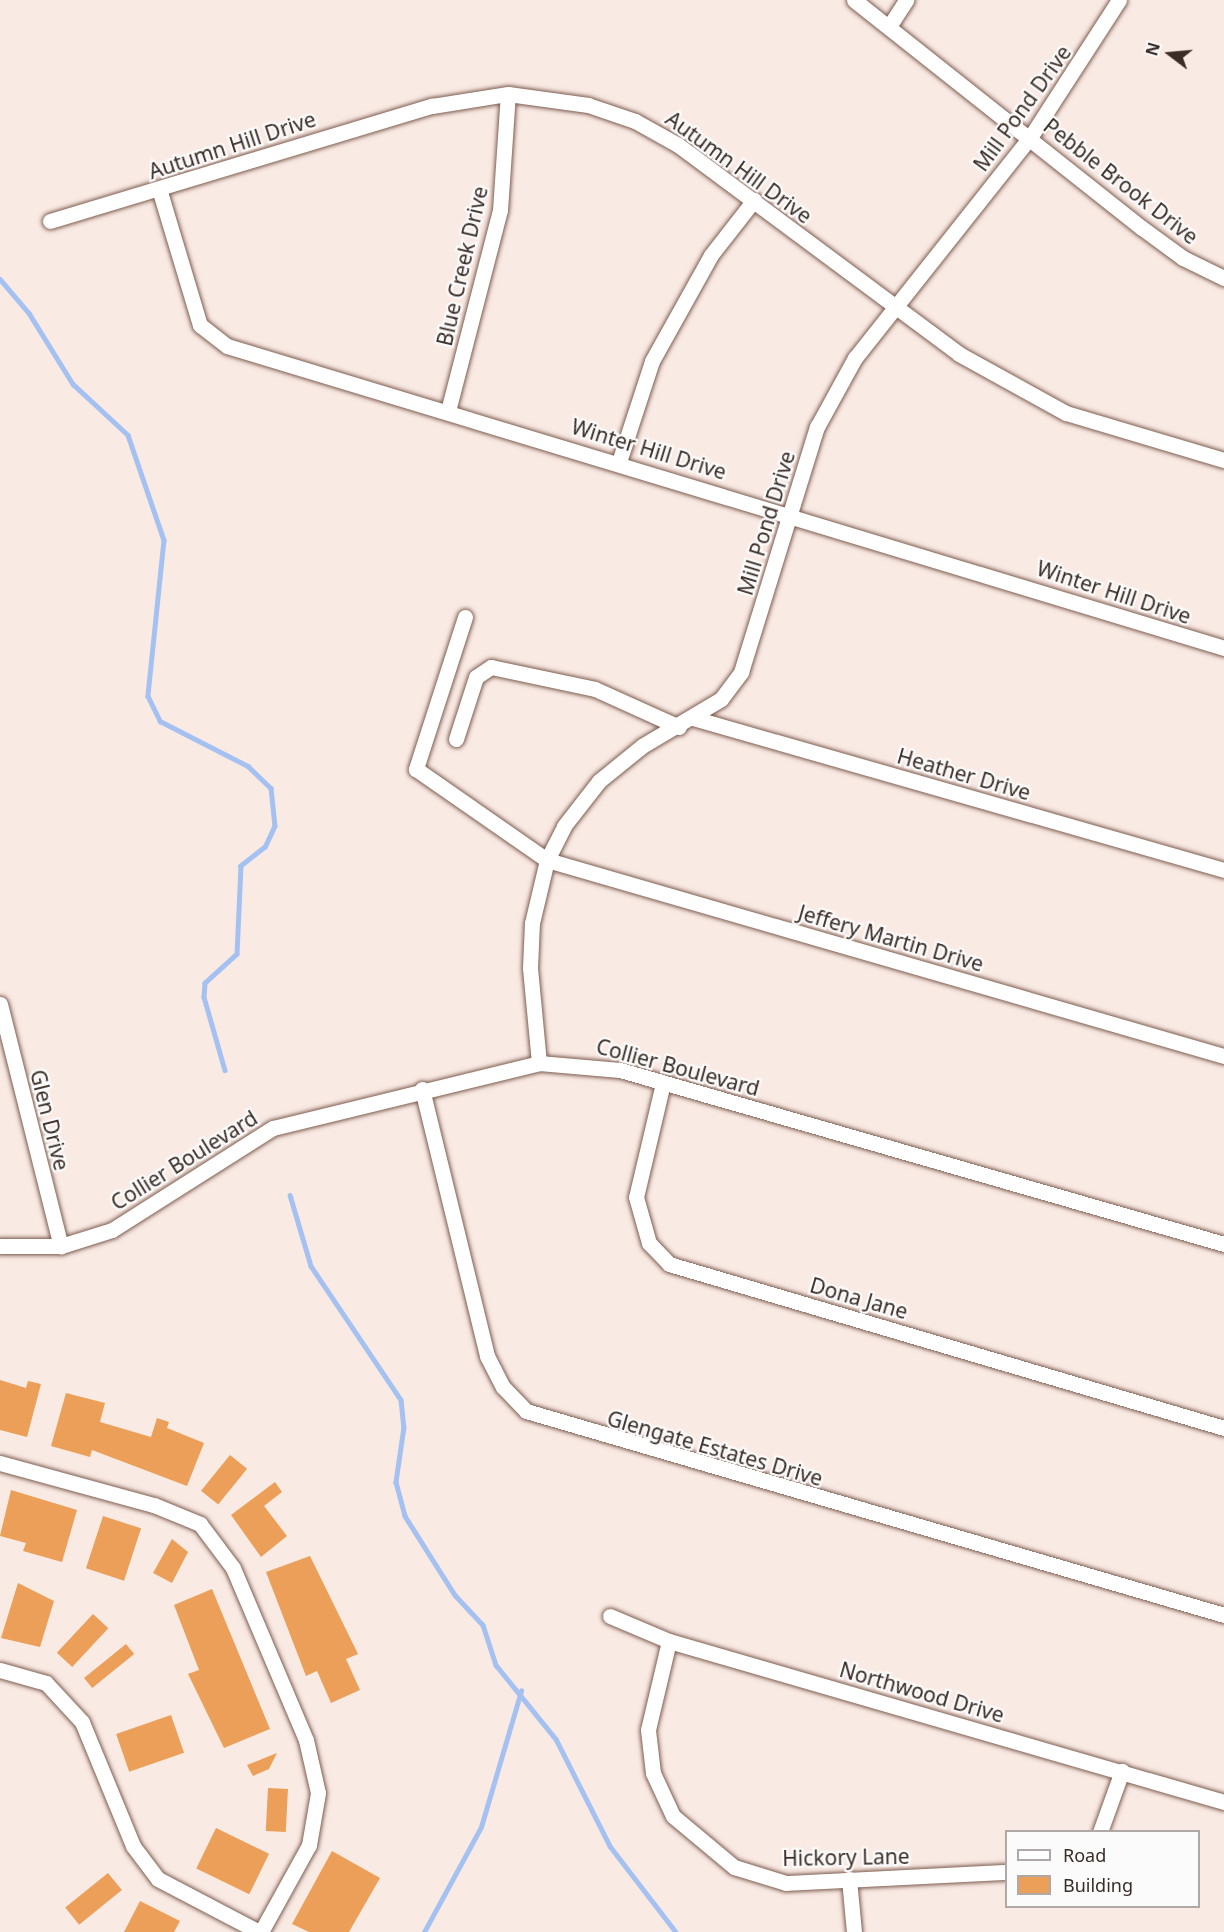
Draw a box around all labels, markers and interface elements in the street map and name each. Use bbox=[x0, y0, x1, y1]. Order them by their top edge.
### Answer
north arrow bbox=[1140, 24, 1200, 84]
street label: Mill Pond Drive bbox=[968, 40, 1076, 176]
text: N bbox=[1140, 40, 1165, 58]
street label: Autumn Hill Drive bbox=[145, 106, 319, 184]
street label: Autumn Hill Drive bbox=[661, 106, 817, 228]
street label: Pebble Brook Drive bbox=[1039, 113, 1203, 249]
street label: Blue Creek Drive bbox=[431, 184, 493, 348]
street label: Winter Hill Drive bbox=[568, 413, 730, 485]
street label: Mill Pond Drive bbox=[732, 448, 800, 598]
street label: Winter Hill Drive bbox=[1034, 555, 1194, 629]
street label: Heather Drive bbox=[894, 743, 1034, 805]
street label: Jeffery Martin Drive bbox=[795, 899, 987, 977]
street label: Collier Boulevard bbox=[594, 1033, 762, 1101]
street label: Glen Drive bbox=[25, 1067, 75, 1173]
street label: Collier Boulevard bbox=[106, 1105, 262, 1215]
street label: Dona Jane bbox=[807, 1272, 911, 1324]
street label: Glengate Estates Drive bbox=[604, 1405, 826, 1491]
street label: Northwood Drive bbox=[837, 1656, 1007, 1728]
legend bbox=[1005, 1830, 1200, 1908]
street label: Hickory Lane bbox=[782, 1843, 910, 1871]
text: Road bbox=[1063, 1843, 1106, 1867]
text: Building bbox=[1063, 1873, 1133, 1897]

